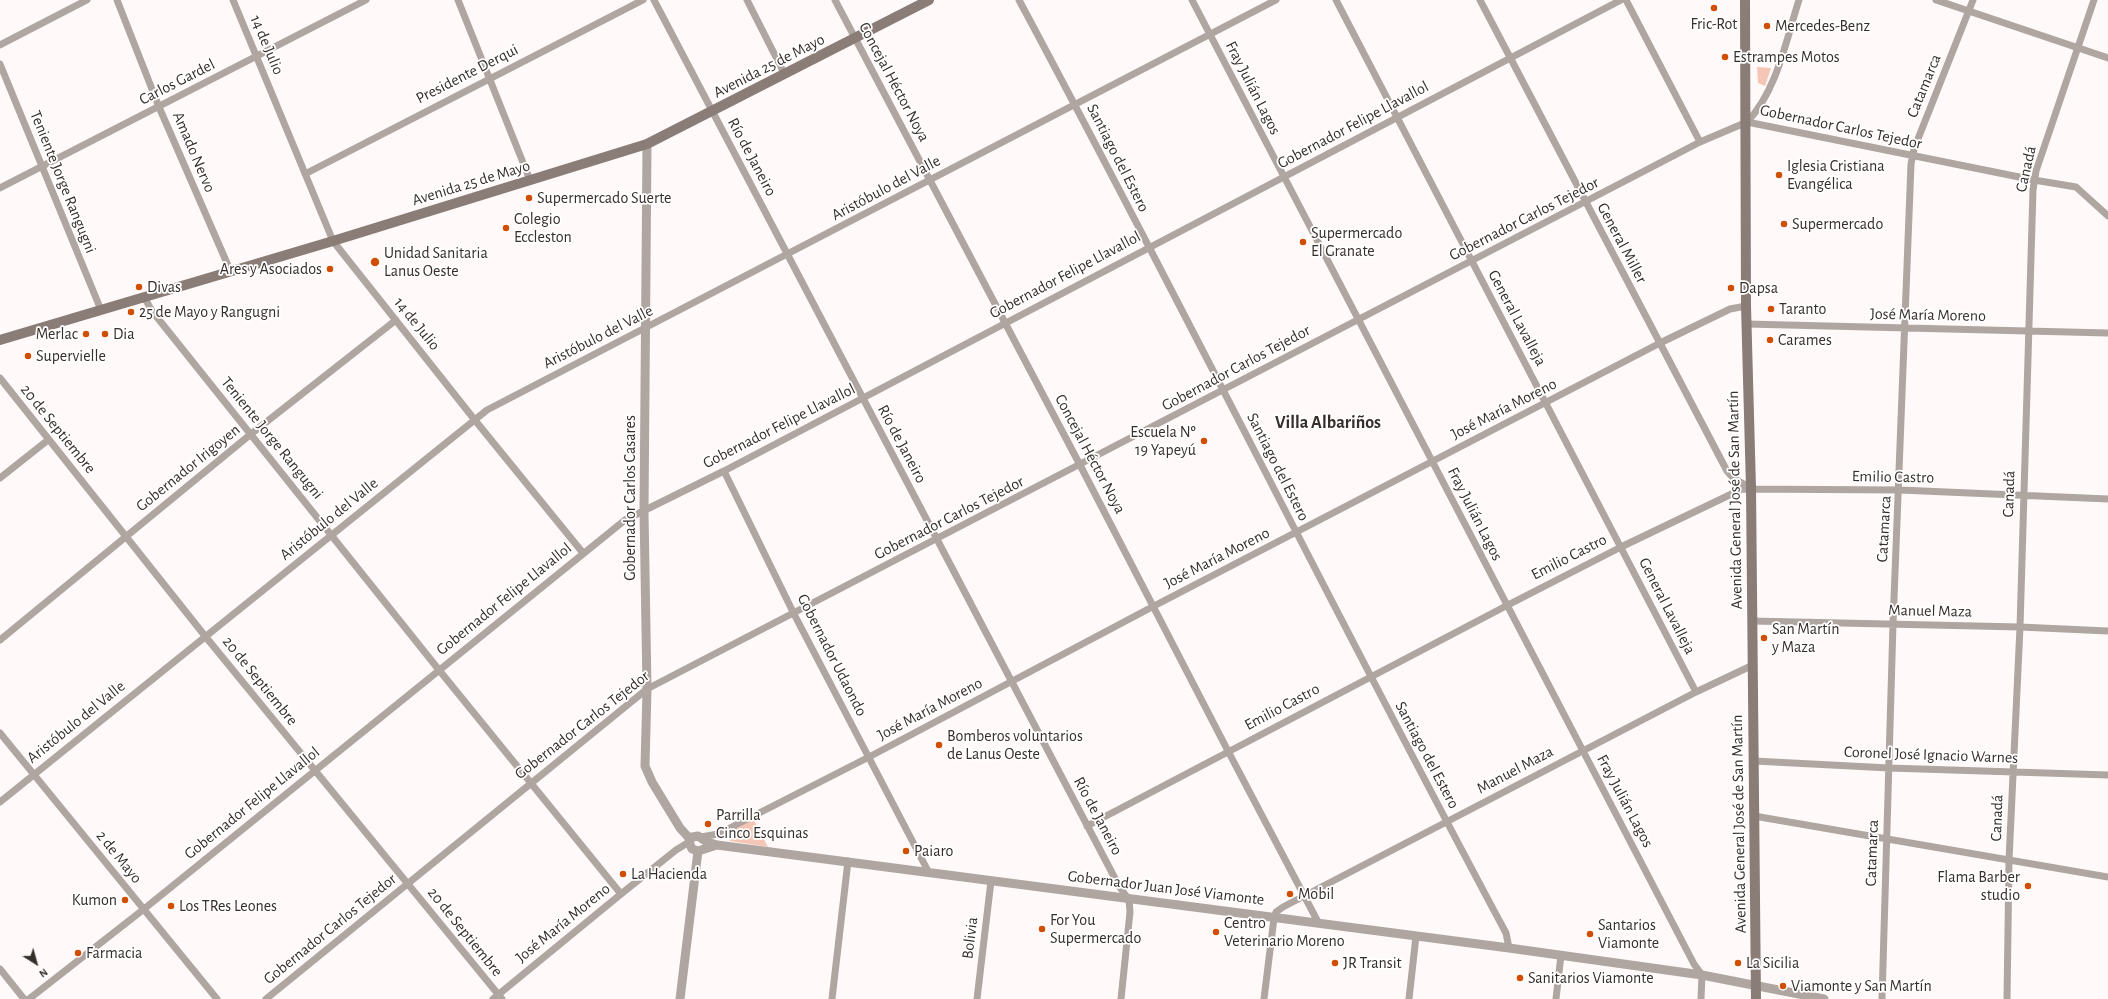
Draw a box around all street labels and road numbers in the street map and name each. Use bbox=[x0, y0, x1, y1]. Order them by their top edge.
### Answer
street label: 14 de Julio bbox=[246, 12, 288, 78]
street label: Concejal Héctor Noya bbox=[854, 19, 934, 145]
street label: Avenida 25 de Mayo bbox=[710, 30, 828, 102]
street label: Fray Julián Lagos bbox=[1221, 38, 1285, 138]
street label: Presidente Derqui bbox=[413, 40, 521, 108]
street label: Catamarca bbox=[1903, 52, 1945, 120]
street label: Carlos Gardel bbox=[136, 55, 218, 109]
street label: Gobernador Felipe Llavallol bbox=[1274, 77, 1432, 173]
street label: Gobernador Carlos Tejedor bbox=[1758, 100, 1924, 154]
street label: Santiago del Estero bbox=[1083, 101, 1153, 215]
street label: Teniente Jorge Rangugni bbox=[26, 108, 100, 256]
street label: Amado Nervo bbox=[168, 109, 220, 195]
street label: Río de Janeiro bbox=[723, 115, 781, 199]
street label: Canadá bbox=[2011, 144, 2041, 194]
street label: Aristóbulo del Valle bbox=[828, 151, 944, 225]
street label: Avenida 25 de Mayo bbox=[410, 156, 532, 210]
street label: Gobernador Carlos Tejedor bbox=[1446, 173, 1602, 265]
street label: General Miller bbox=[1593, 200, 1651, 286]
street label: Gobernador Felipe Llavallol bbox=[986, 227, 1144, 323]
street label: General Lavalleja bbox=[1484, 267, 1550, 369]
street label: 14 de Julio bbox=[390, 294, 444, 354]
street label: Aristóbulo del Valle bbox=[540, 301, 656, 373]
street label: José María Moreno bbox=[1870, 304, 1986, 326]
street label: Gobernador Carlos Tejedor bbox=[1158, 321, 1314, 415]
street label: Teniente Jorge Rangugni bbox=[217, 373, 327, 503]
street label: José María Moreno bbox=[1448, 374, 1560, 444]
street label: Gobernador Felipe Llavallol bbox=[700, 379, 858, 473]
street label: 20 de Septiembre bbox=[16, 381, 100, 477]
street label: Avenida General José de San Martín bbox=[1723, 390, 1747, 610]
street label: Concejal Héctor Noya bbox=[1050, 391, 1130, 517]
street label: Río de Janeiro bbox=[873, 402, 931, 486]
street label: Santiago del Estero bbox=[1243, 410, 1313, 524]
street label: Gobernador Carlos Casares bbox=[620, 415, 640, 581]
street label: Gobernador Irigoyen bbox=[132, 420, 244, 516]
street label: Fray Julián Lagos bbox=[1443, 464, 1507, 564]
street label: Emilio Castro bbox=[1852, 467, 1934, 487]
street label: Canadá bbox=[1999, 470, 2019, 518]
street label: Gobernador Carlos Tejedor bbox=[871, 472, 1027, 564]
street label: Aristóbulo del Valle bbox=[276, 474, 382, 564]
street label: Catamarca bbox=[1873, 495, 1895, 563]
street label: José María Moreno bbox=[1161, 523, 1273, 593]
street label: Emilio Castro bbox=[1528, 530, 1610, 584]
street label: Gobernador Felipe Llavallol bbox=[432, 539, 576, 659]
street label: General Lavalleja bbox=[1634, 554, 1700, 658]
street label: Gobernador Udaondo bbox=[793, 591, 871, 719]
street label: Manuel Maza bbox=[1888, 601, 1972, 621]
street label: 20 de Septiembre bbox=[218, 633, 302, 729]
street label: Gobernador Carlos Tejedor bbox=[511, 667, 653, 783]
street label: José María Moreno bbox=[874, 673, 986, 745]
street label: Aristóbulo del Valle bbox=[23, 677, 129, 767]
street label: Emilio Castro bbox=[1241, 679, 1323, 735]
street label: Santiago del Estero bbox=[1391, 698, 1463, 812]
street label: Avenida General José de San Martín bbox=[1727, 714, 1751, 934]
street label: Manuel Maza bbox=[1473, 742, 1557, 798]
street label: Coronel José Ignacio Warnes bbox=[1844, 742, 2018, 768]
street label: Gobernador Felipe Llavallol bbox=[180, 743, 324, 863]
street label: Fray Julián Lagos bbox=[1592, 751, 1658, 851]
street label: Río de Janeiro bbox=[1069, 774, 1127, 858]
street label: Canadá bbox=[1987, 794, 2007, 842]
street label: Catamarca bbox=[1861, 819, 1883, 887]
street label: 2 de Mayo bbox=[92, 827, 146, 887]
street label: Gobernador Juan José Viamonte bbox=[1067, 866, 1265, 910]
street label: Gobernador Carlos Tejedor bbox=[260, 870, 400, 988]
street label: José María Moreno bbox=[512, 879, 614, 967]
street label: 20 de Septiembre bbox=[423, 884, 507, 980]
street label: Bolivia bbox=[958, 916, 982, 960]

